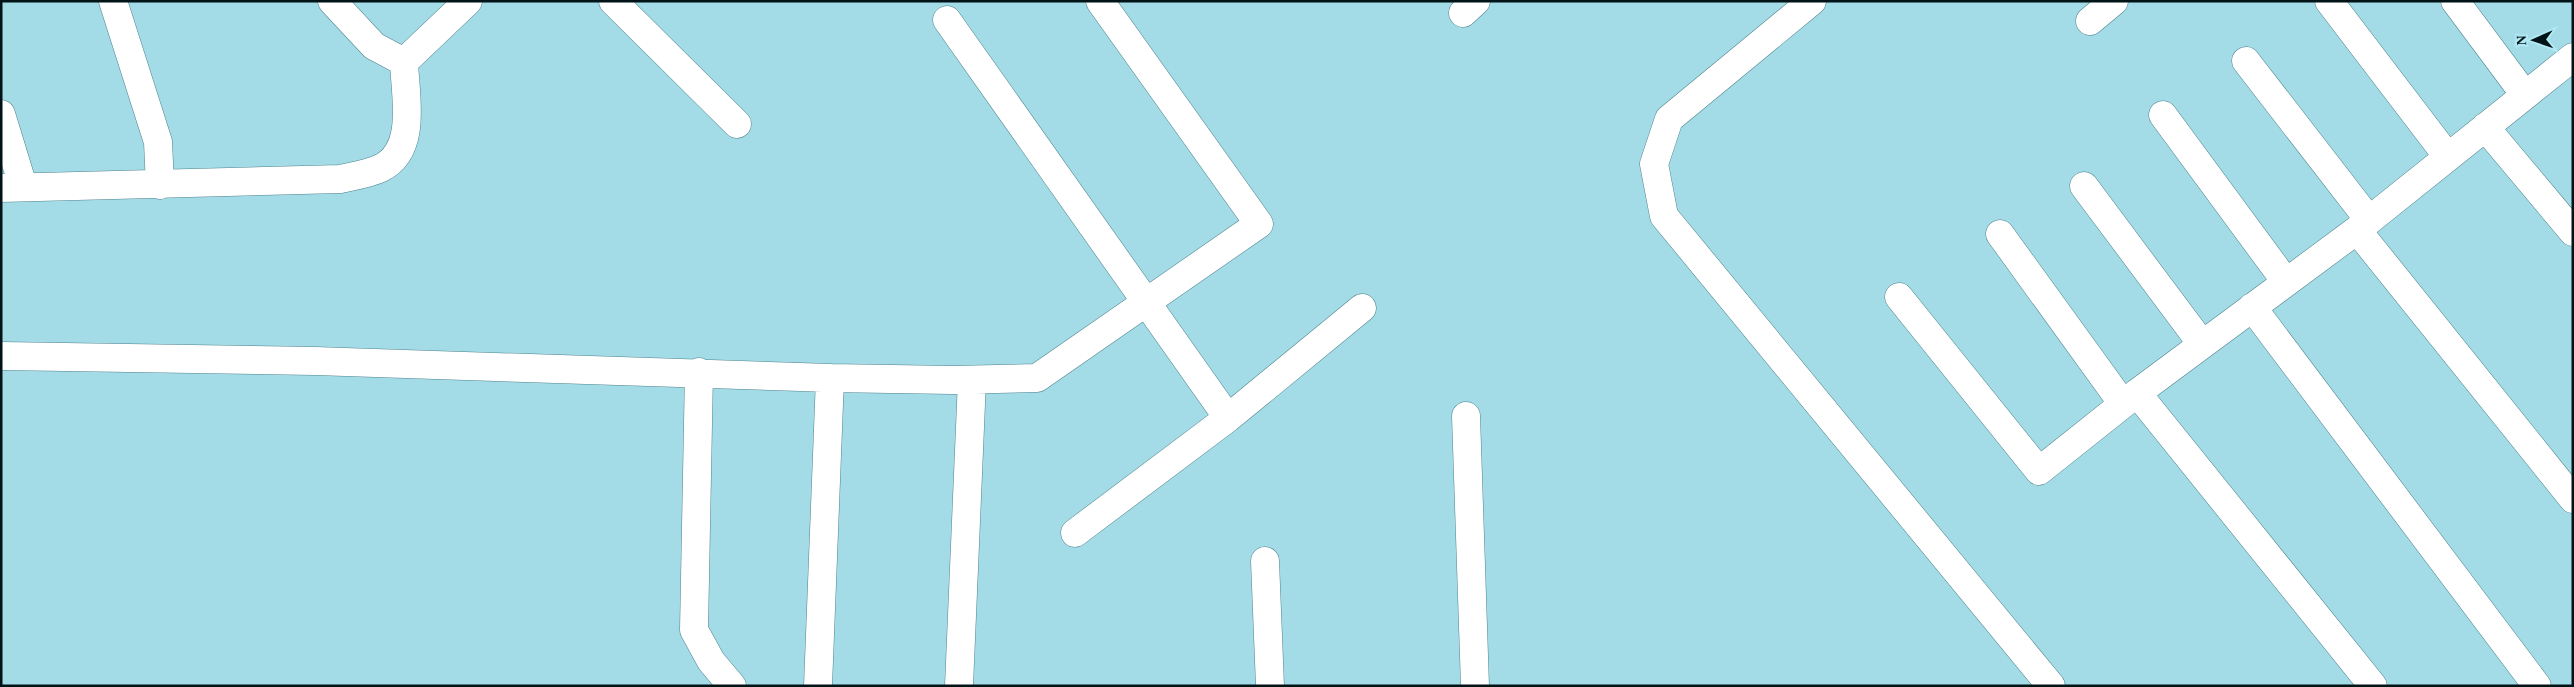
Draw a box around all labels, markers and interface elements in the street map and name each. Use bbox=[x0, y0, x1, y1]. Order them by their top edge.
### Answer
north arrow bbox=[2509, 15, 2559, 65]
text: N bbox=[2514, 35, 2529, 46]

